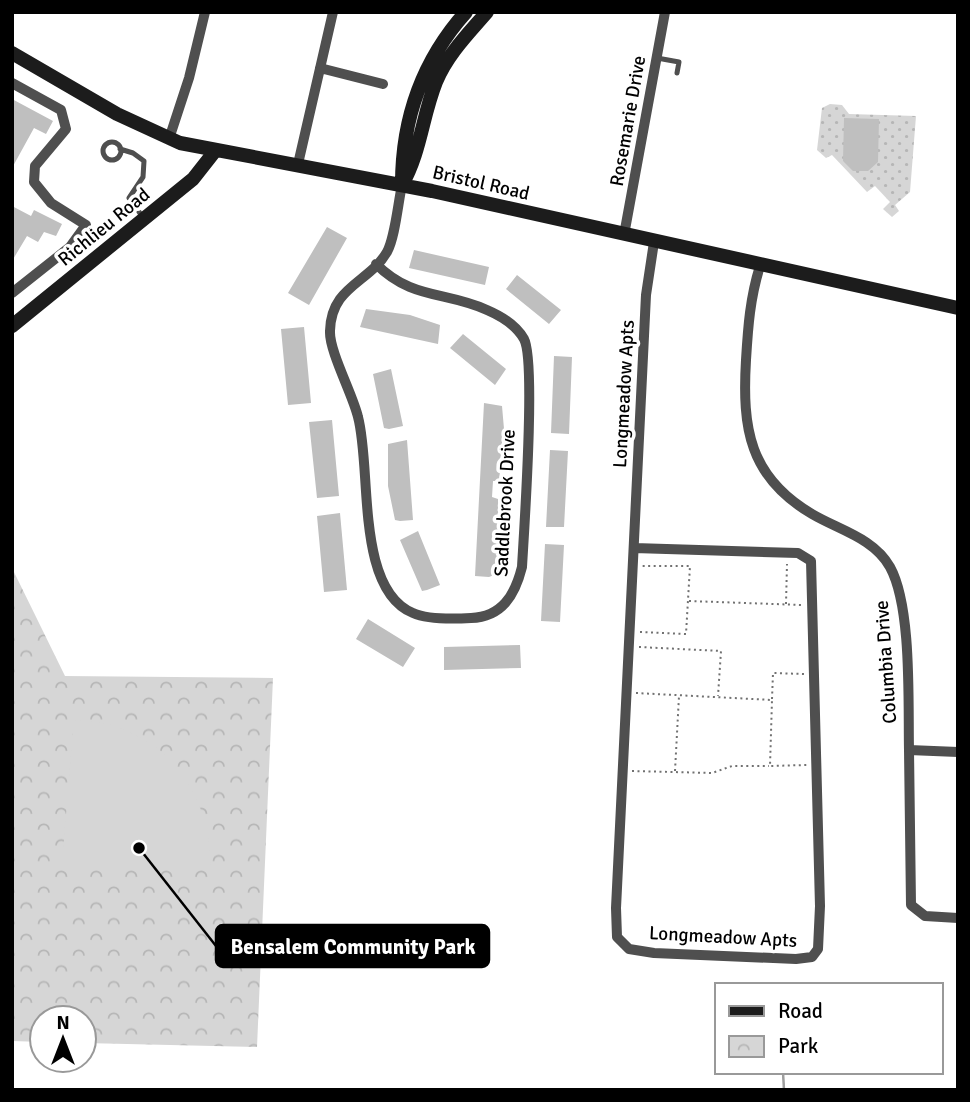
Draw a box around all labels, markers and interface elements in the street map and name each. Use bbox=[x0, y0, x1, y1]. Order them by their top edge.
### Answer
street label: Rosemarie Drive bbox=[605, 54, 651, 188]
street label: Bristol Road bbox=[430, 160, 532, 206]
street label: Richlieu Road bbox=[53, 183, 155, 271]
street label: Longmeadow Apts bbox=[608, 319, 640, 469]
street label: Saddlebrook Drive bbox=[489, 429, 521, 577]
street label: Columbia Drive bbox=[870, 600, 902, 724]
street label: Longmeadow Apts bbox=[648, 921, 798, 953]
callout: Bensalem Community Park bbox=[216, 925, 489, 967]
text: Bensalem Community Park bbox=[230, 934, 476, 960]
legend bbox=[715, 983, 942, 1074]
text: Road bbox=[778, 998, 823, 1024]
north arrow bbox=[28, 1004, 98, 1074]
text: N bbox=[56, 1011, 70, 1035]
text: Park bbox=[778, 1033, 819, 1059]

